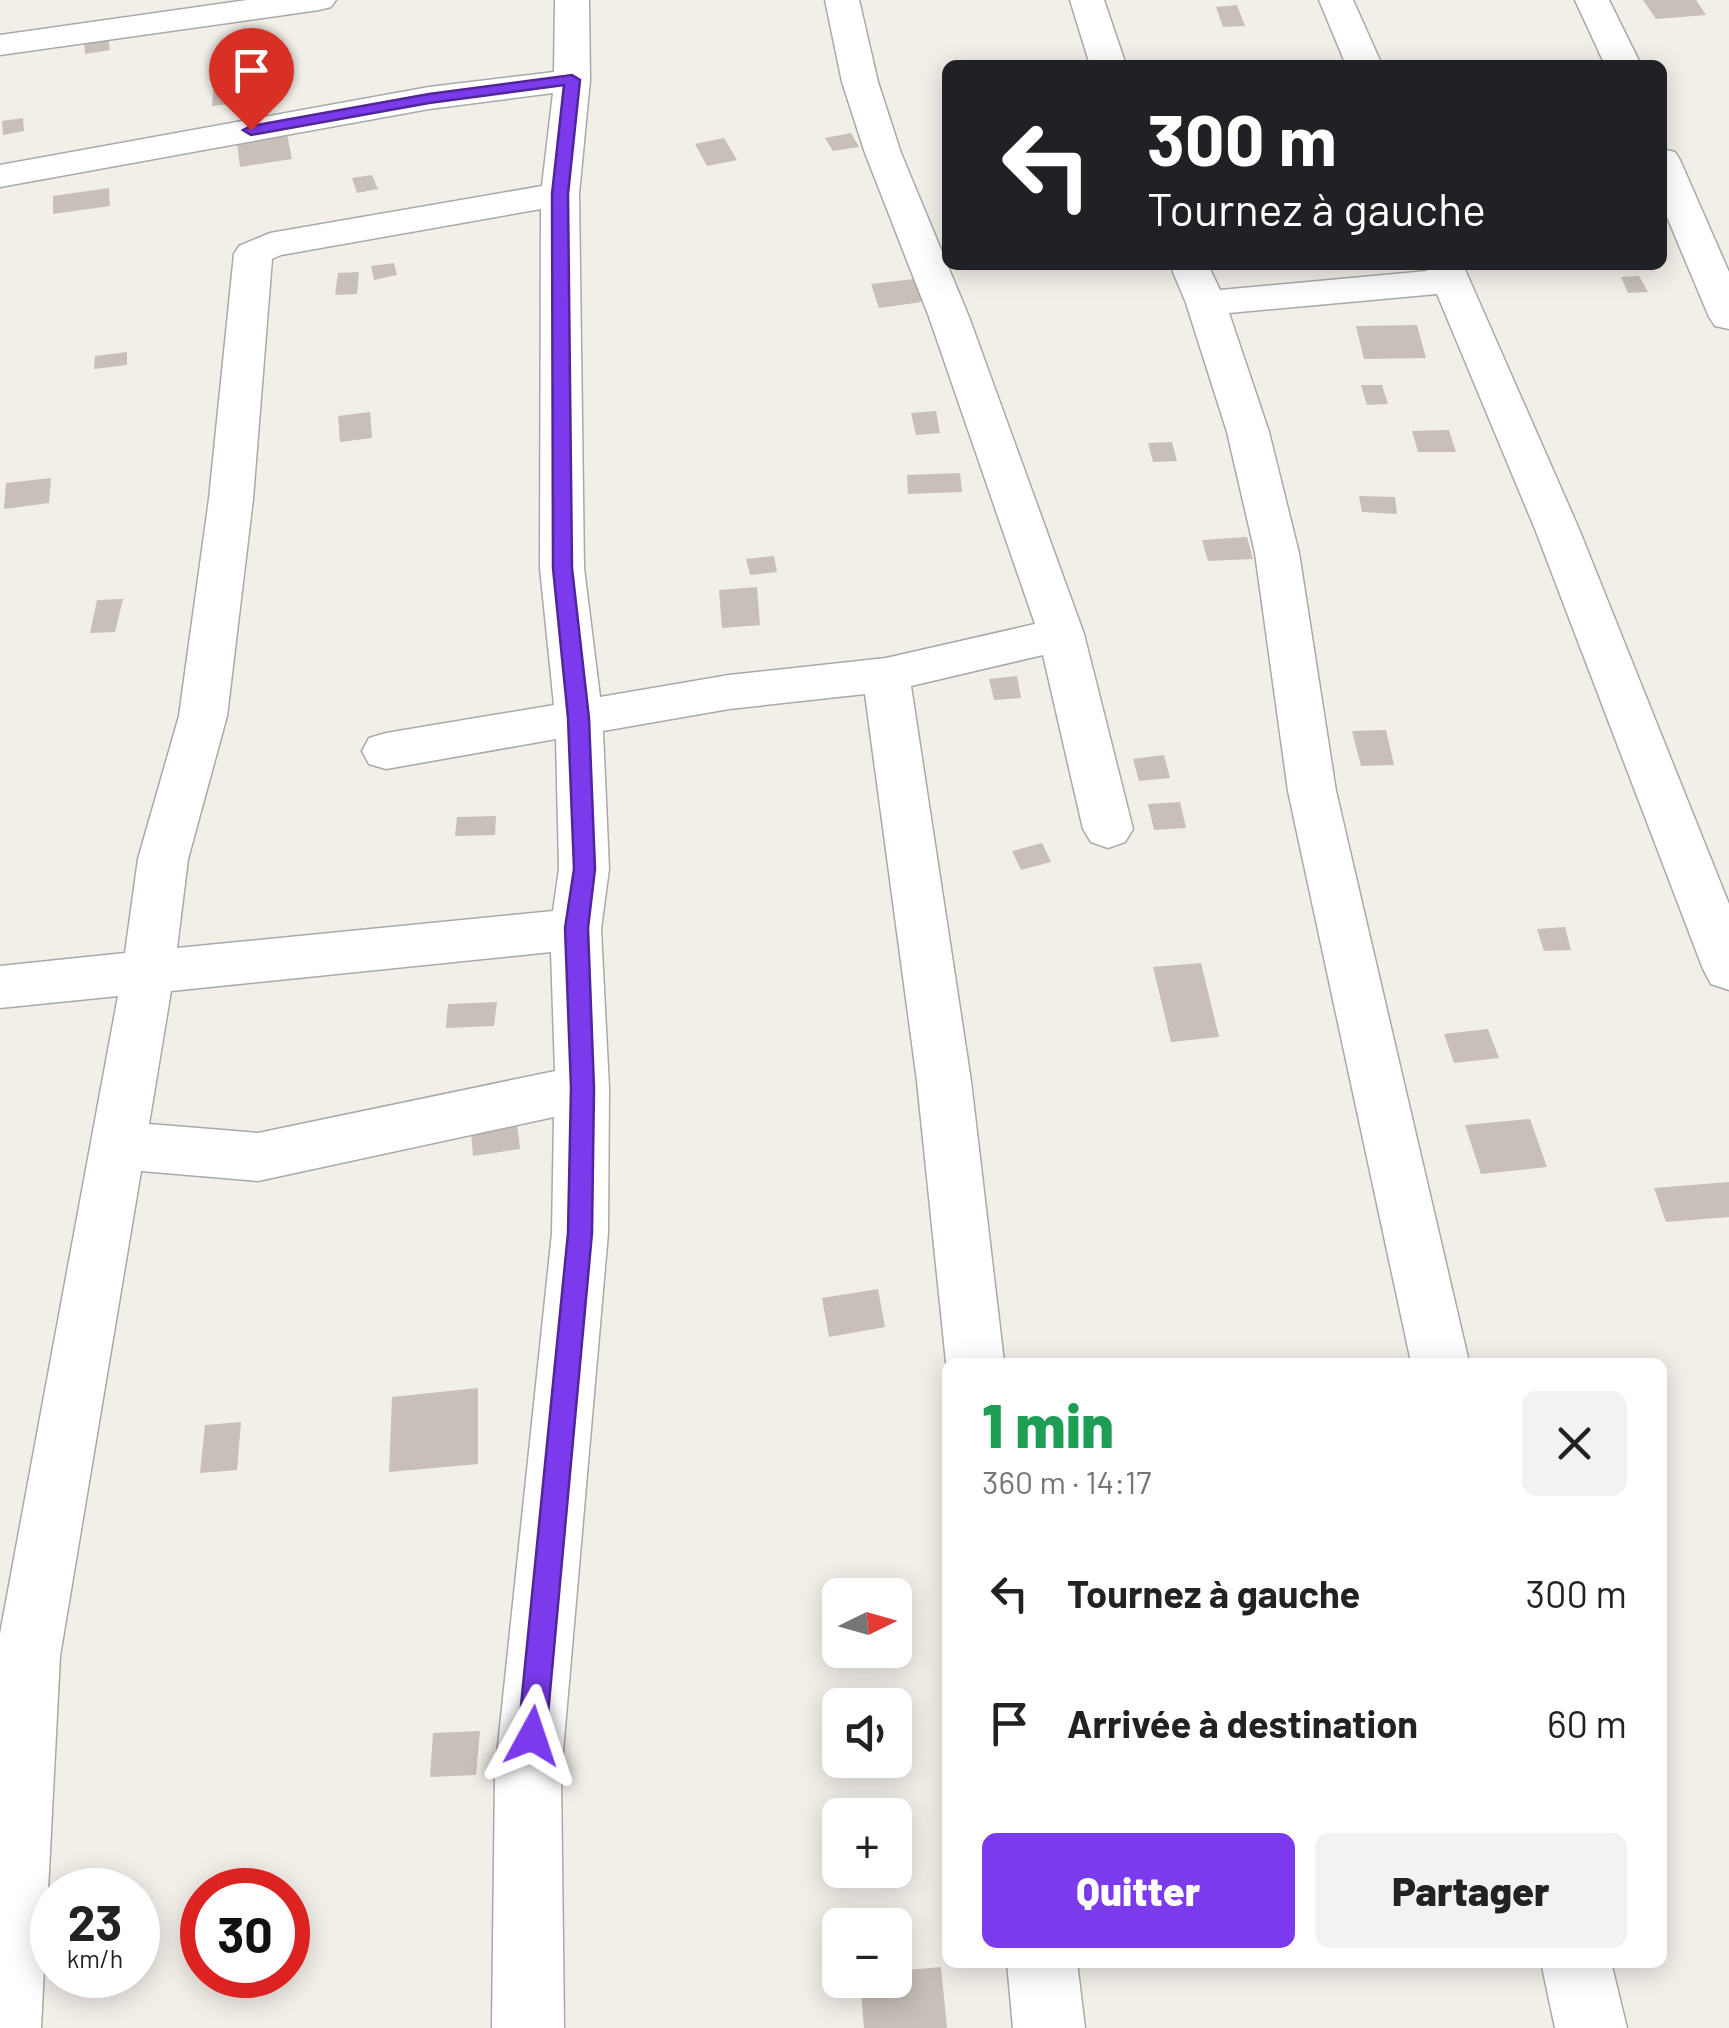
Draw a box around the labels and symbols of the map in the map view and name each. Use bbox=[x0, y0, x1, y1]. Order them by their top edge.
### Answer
pin bbox=[209, 28, 294, 131]
north arrow bbox=[822, 1578, 912, 1668]
position arrow bbox=[480, 1684, 584, 1788]
speed limit sign: 30 bbox=[180, 1868, 310, 1998]

